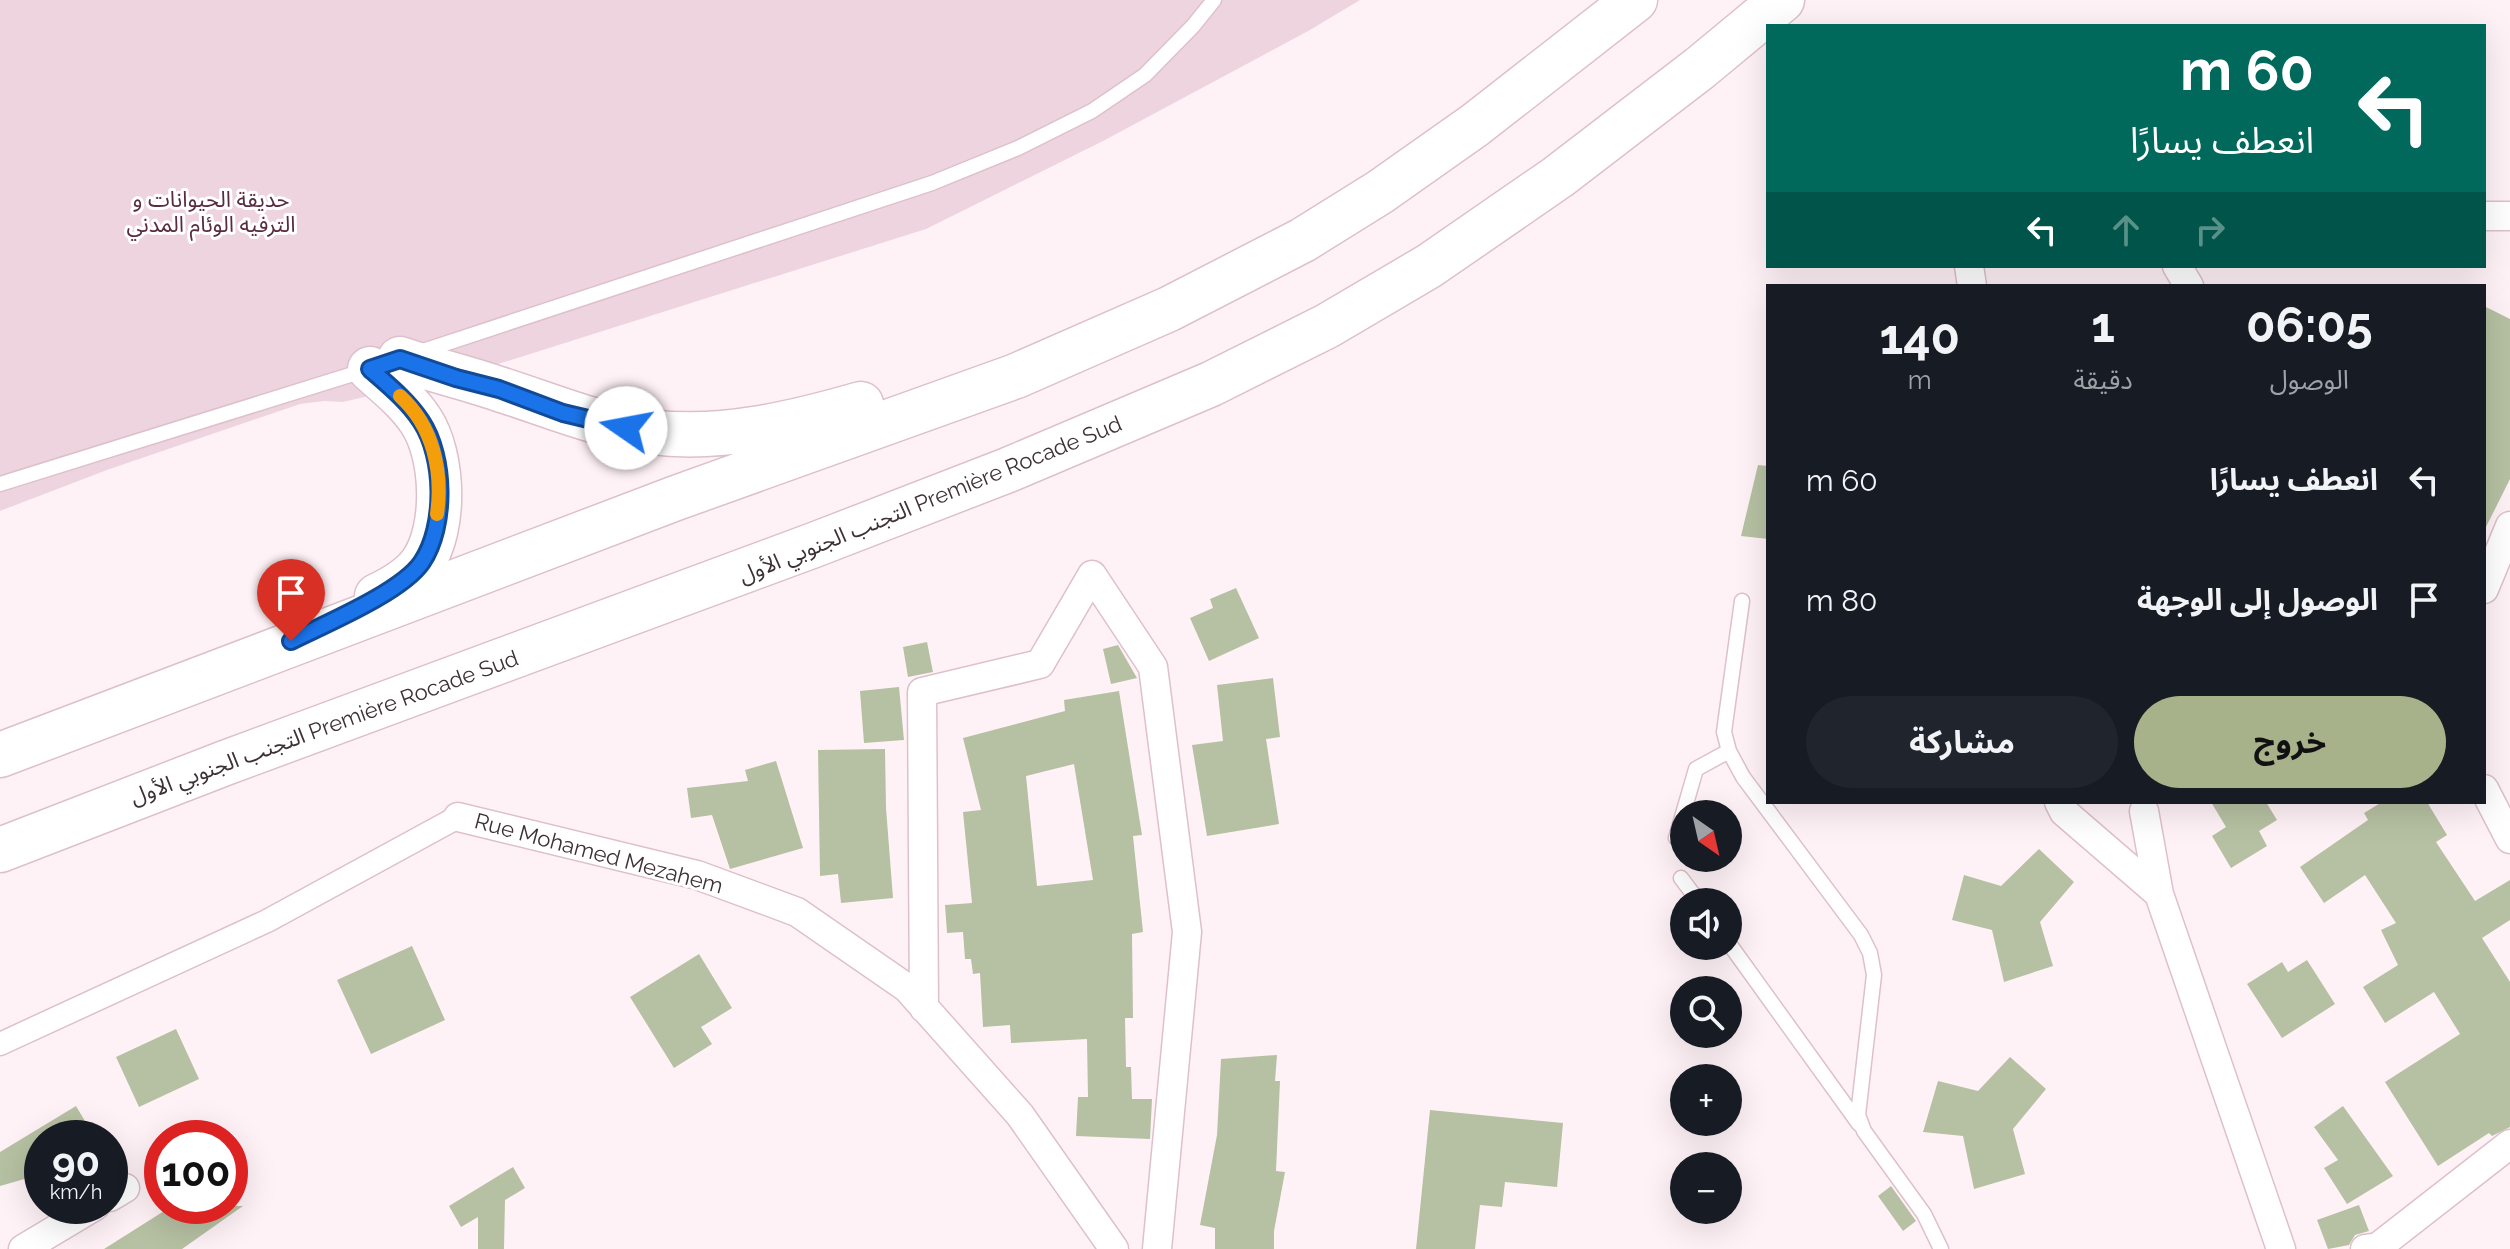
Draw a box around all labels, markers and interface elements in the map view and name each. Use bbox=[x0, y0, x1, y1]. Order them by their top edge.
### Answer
text: 60 m bbox=[2180, 37, 2314, 103]
icon: left bbox=[2342, 56, 2446, 160]
text: انعطف يسارًا bbox=[2130, 119, 2314, 161]
park label: حديقة الحيوانات و الترفيه الوئام المدني bbox=[127, 186, 295, 241]
icon: left bbox=[2020, 208, 2064, 252]
icon: ahead bbox=[2104, 208, 2148, 252]
icon: right bbox=[2188, 208, 2232, 252]
text: 1 bbox=[2091, 297, 2115, 353]
text: 06:05 bbox=[2246, 297, 2373, 353]
text: 140 bbox=[1879, 309, 1960, 365]
text: m bbox=[1908, 365, 1932, 395]
text: دقيقة bbox=[2073, 365, 2133, 395]
text: الوصول bbox=[2270, 365, 2349, 395]
position arrow bbox=[584, 386, 668, 470]
street label: التجنب الجنوبي الأول Première Rocade Sud bbox=[735, 410, 1127, 592]
icon: left bbox=[2402, 458, 2446, 502]
text: انعطف يسارًا bbox=[2210, 462, 2378, 497]
text: 60 m bbox=[1806, 463, 1878, 498]
pin bbox=[257, 559, 325, 641]
icon: arrive bbox=[269, 571, 313, 615]
icon: arrive bbox=[2402, 578, 2446, 622]
text: الوصول إلى الوجهة bbox=[2137, 582, 2378, 617]
text: 80 m bbox=[1806, 583, 1877, 618]
street label: التجنب الجنوبي الأول Première Rocade Sud bbox=[126, 644, 523, 813]
button: مشاركة bbox=[1806, 696, 2118, 788]
button: خروج bbox=[2134, 696, 2446, 788]
north arrow bbox=[1670, 800, 1742, 872]
map controls bbox=[1670, 800, 1742, 1224]
street label: Rue Mohamed Mezahem bbox=[472, 807, 726, 899]
button: sound bbox=[1670, 888, 1742, 960]
button: search bbox=[1670, 976, 1742, 1048]
button: + bbox=[1670, 1064, 1742, 1136]
speed limit sign: 100 bbox=[144, 1120, 248, 1224]
text: 90 bbox=[52, 1138, 100, 1185]
button: − bbox=[1670, 1152, 1742, 1224]
text: km/h bbox=[50, 1180, 102, 1204]

